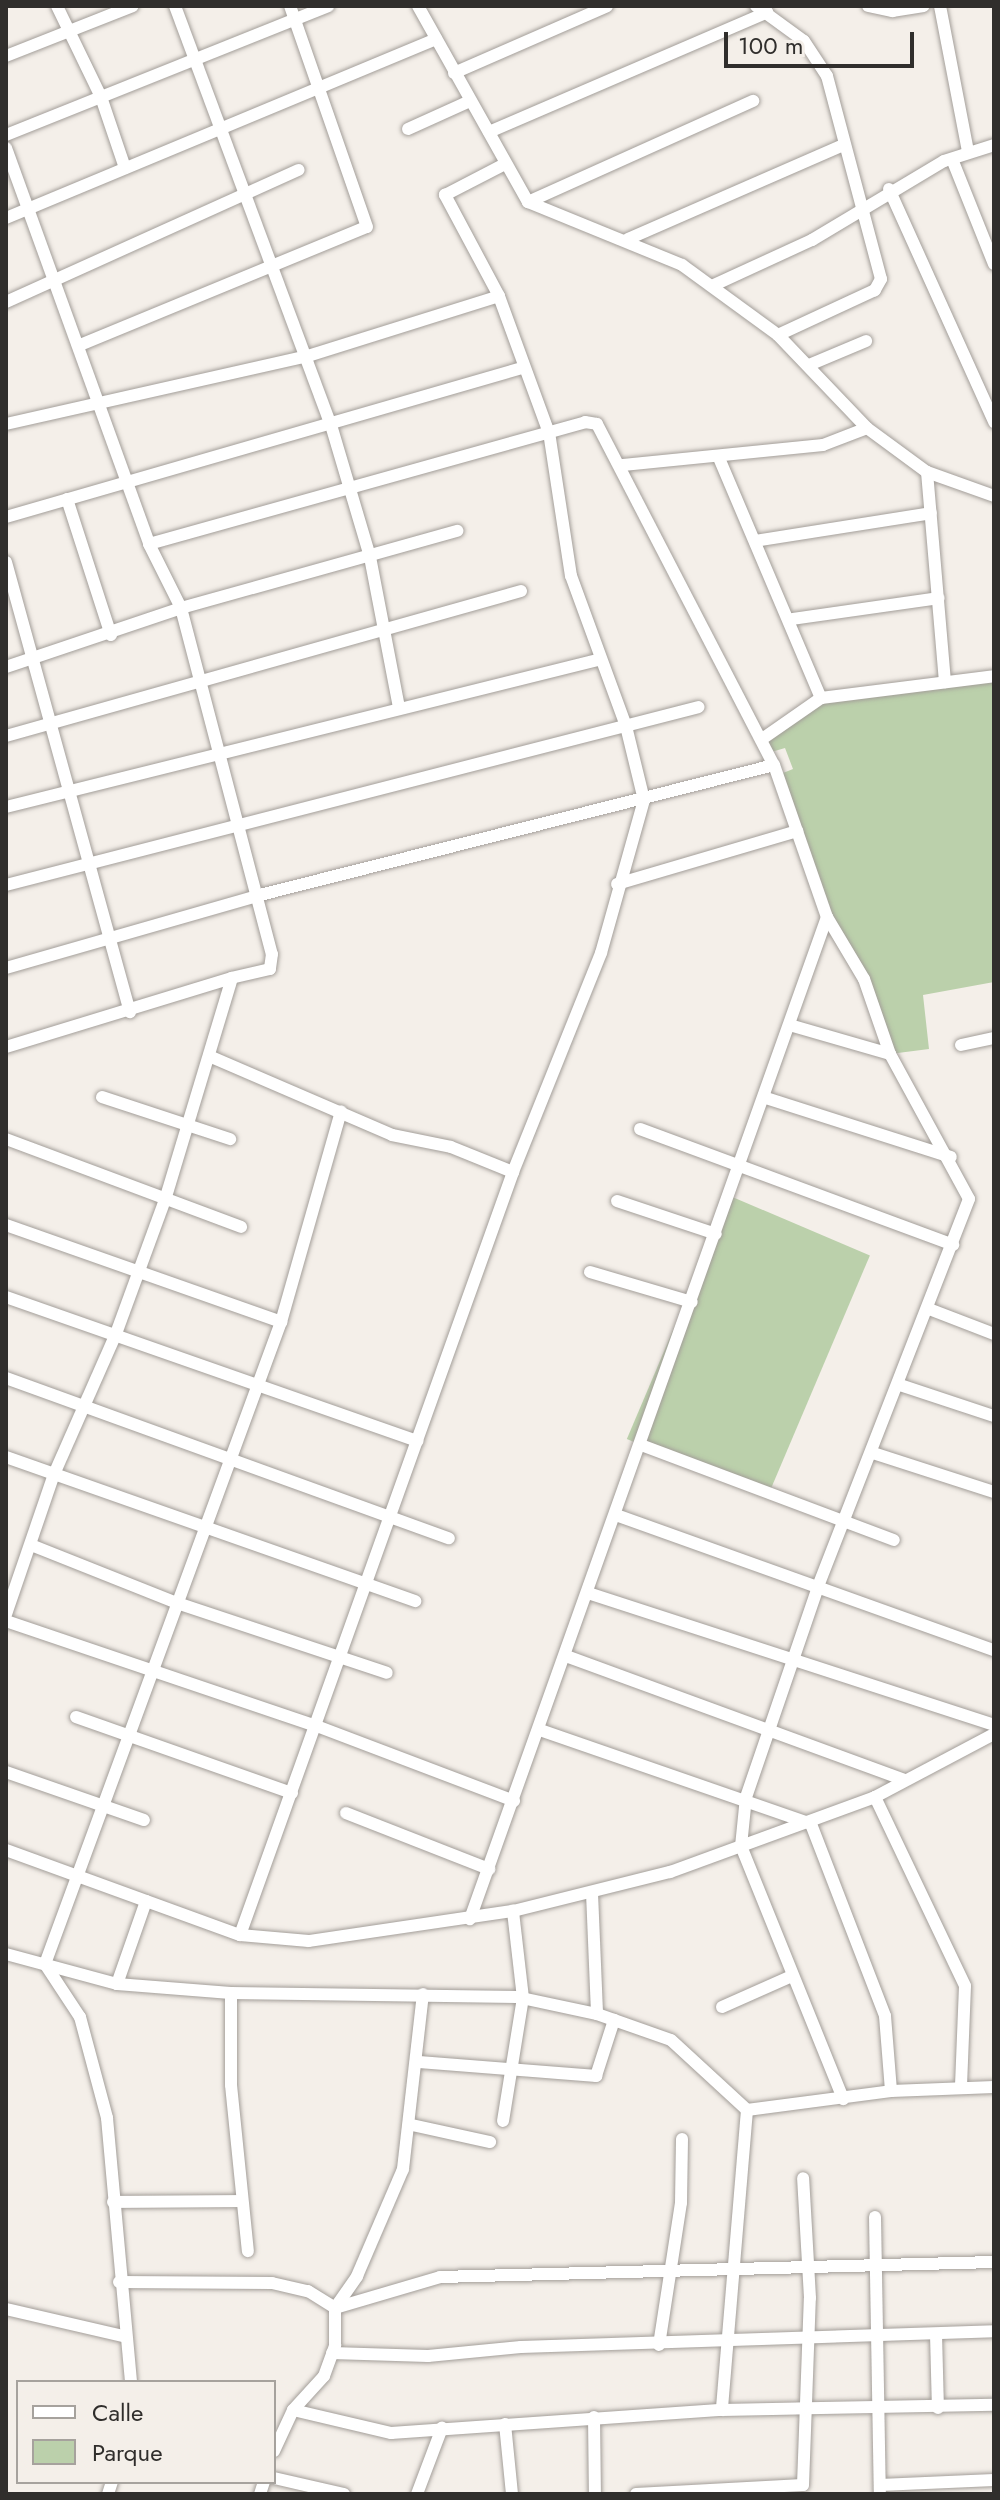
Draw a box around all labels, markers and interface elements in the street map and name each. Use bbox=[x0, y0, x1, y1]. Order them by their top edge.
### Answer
scale bar bbox=[728, 16, 918, 66]
text: 100 m bbox=[738, 28, 804, 63]
legend bbox=[16, 2380, 276, 2484]
text: Calle bbox=[92, 2395, 143, 2430]
text: Parque bbox=[92, 2435, 163, 2470]

